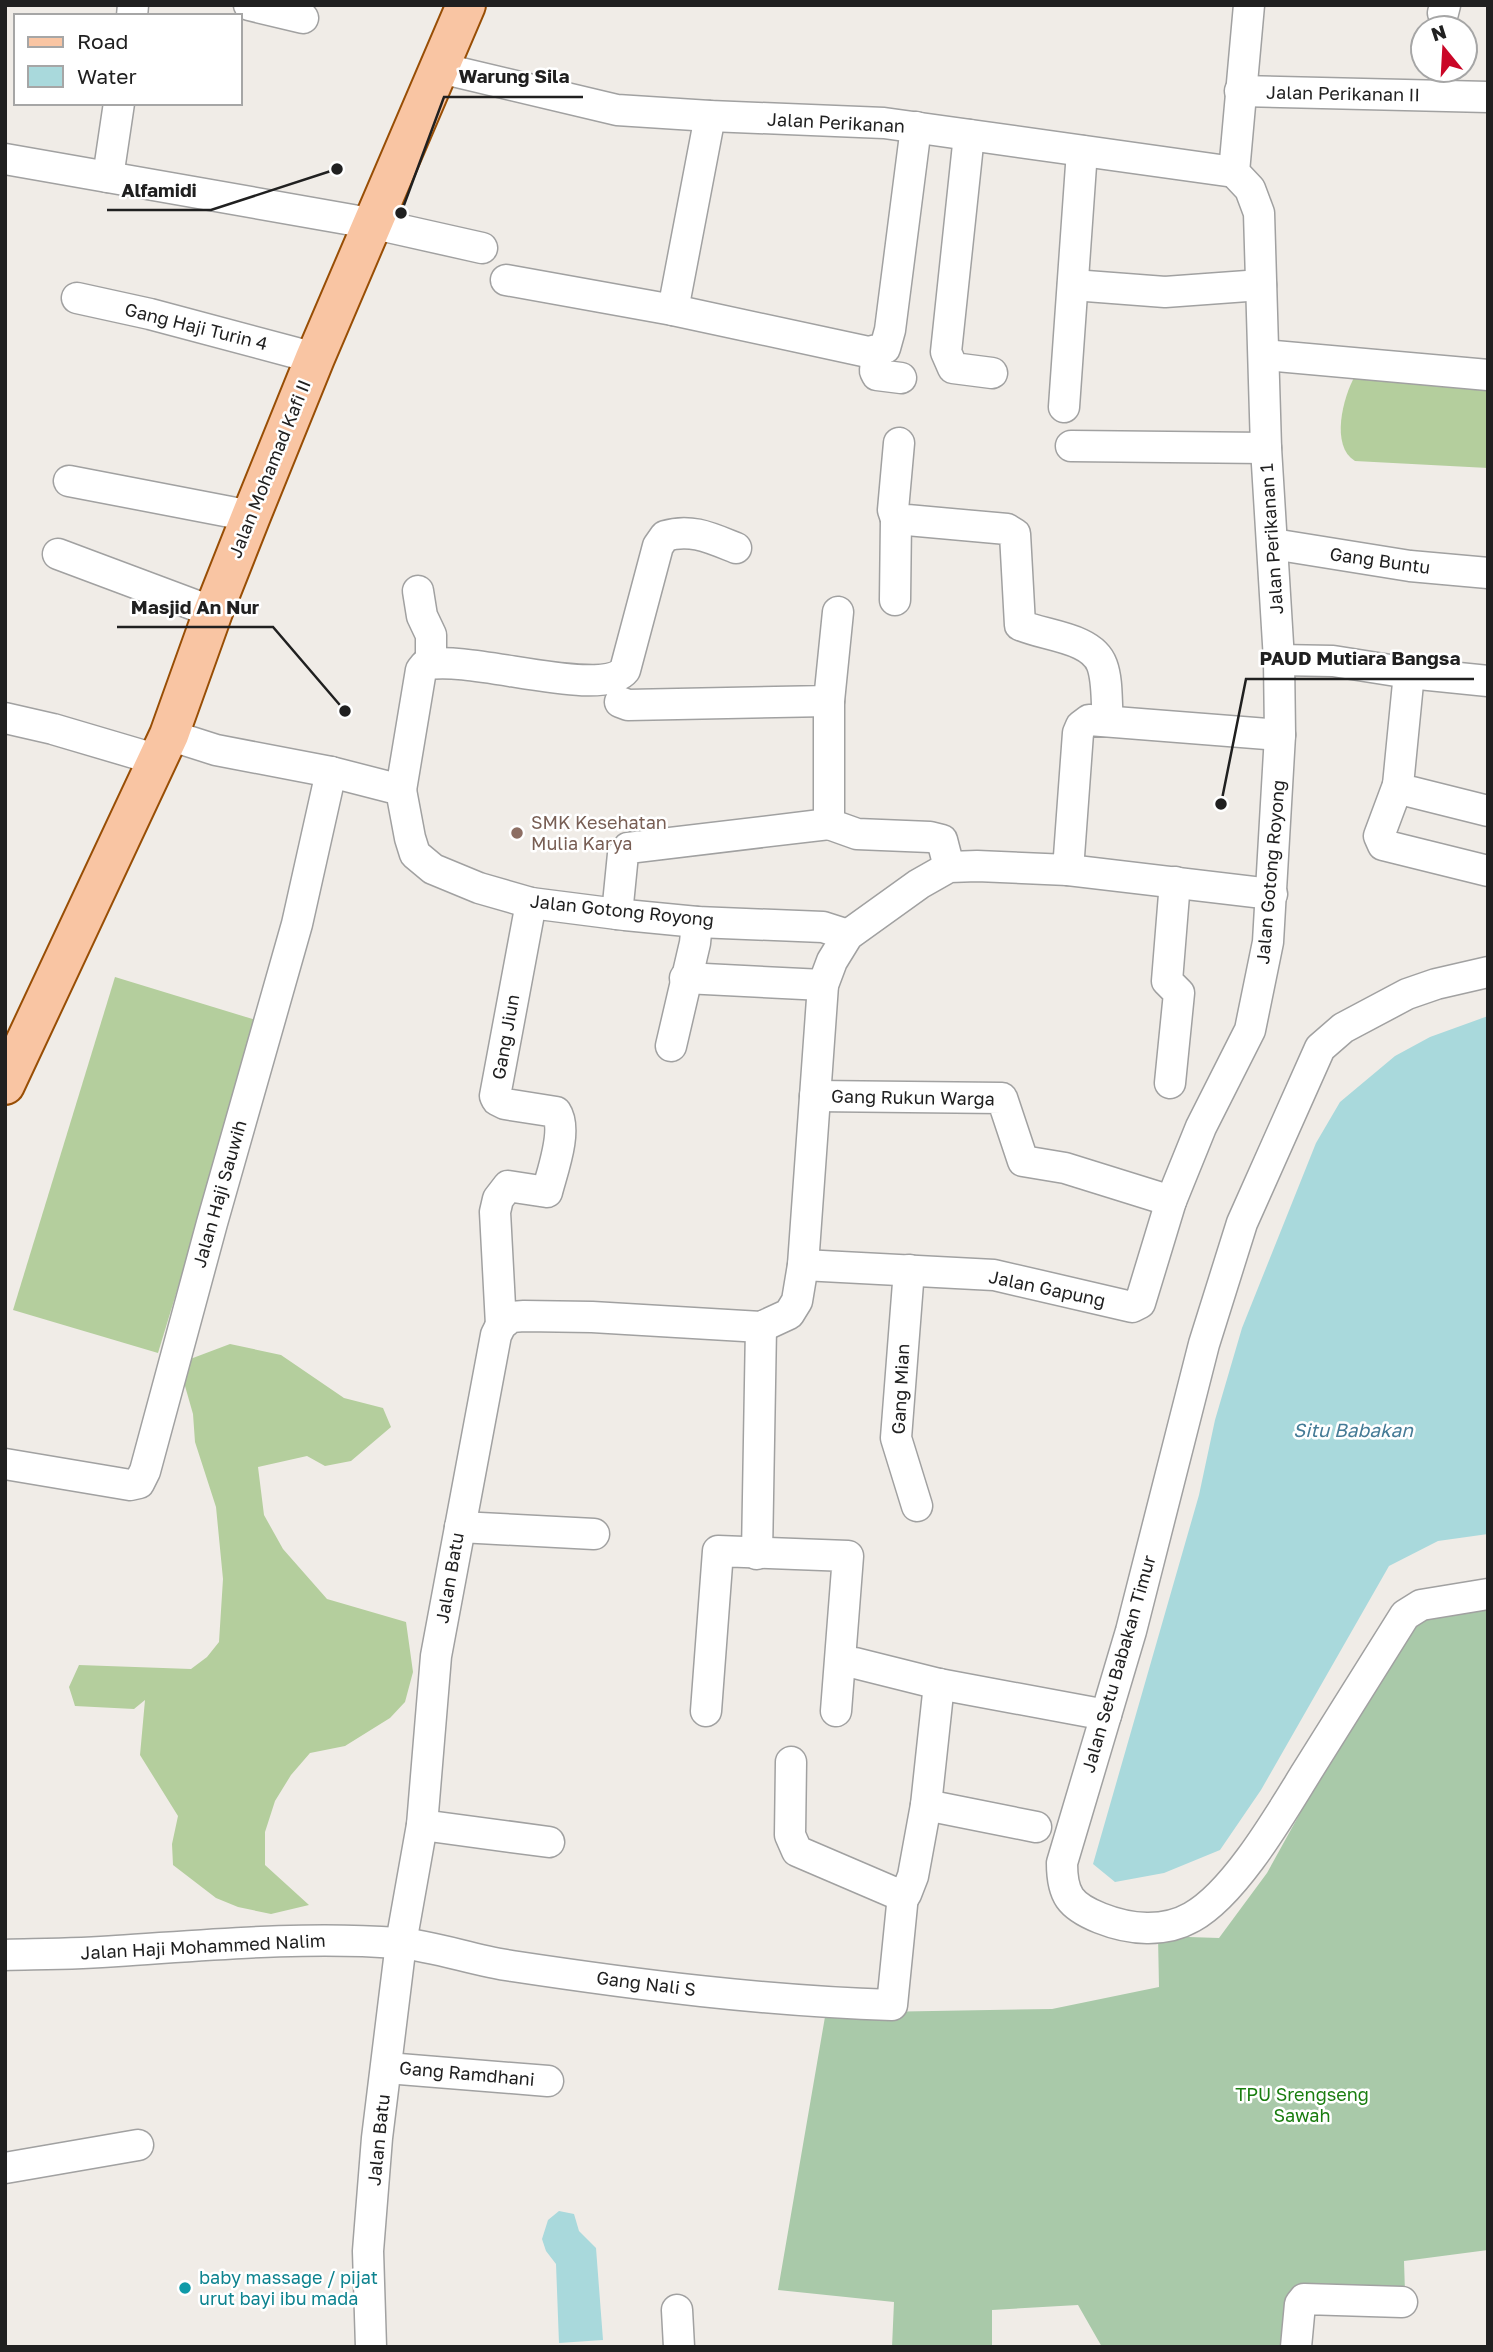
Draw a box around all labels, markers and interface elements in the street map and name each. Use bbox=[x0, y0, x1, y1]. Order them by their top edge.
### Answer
legend bbox=[14, 14, 242, 105]
north arrow bbox=[1409, 14, 1479, 84]
text: N bbox=[1428, 19, 1449, 46]
text: Road bbox=[77, 28, 128, 54]
callout: Warung Sila bbox=[444, 57, 583, 97]
text: Water bbox=[77, 63, 137, 89]
text: Warung Sila bbox=[458, 64, 570, 87]
street label: Jalan Perikanan II bbox=[1266, 81, 1420, 105]
street label: Jalan Perikanan bbox=[767, 107, 906, 137]
callout: Alfamidi bbox=[107, 170, 211, 210]
text: Alfamidi bbox=[121, 178, 197, 201]
street label: Gang Haji Turin 4 bbox=[123, 298, 270, 354]
street label: Jalan Mohamad Kafi II bbox=[223, 376, 315, 561]
street label: Jalan Perikanan 1 bbox=[1255, 463, 1287, 615]
street label: Gang Buntu bbox=[1328, 542, 1432, 578]
callout: Masjid An Nur bbox=[117, 587, 273, 627]
text: Masjid An Nur bbox=[131, 595, 260, 618]
callout: PAUD Mutiara Bangsa bbox=[1246, 639, 1474, 679]
text: PAUD Mutiara Bangsa bbox=[1260, 646, 1460, 669]
street label: Jalan Gotong Royong bbox=[1251, 779, 1289, 965]
place label: SMK Kesehatan Mulia Karya bbox=[531, 811, 667, 854]
marker: SMK Kesehatan Mulia Karya bbox=[509, 825, 525, 841]
street label: Jalan Gotong Royong bbox=[529, 889, 715, 931]
street label: Gang Jiun bbox=[487, 992, 523, 1081]
street label: Gang Rukun Warga bbox=[831, 1085, 995, 1109]
street label: Jalan Haji Sauwih bbox=[187, 1117, 251, 1270]
street label: Jalan Gapung bbox=[987, 1265, 1108, 1311]
street label: Gang Mian bbox=[887, 1343, 913, 1435]
water label: Situ Babakan bbox=[1293, 1418, 1414, 1441]
street label: Jalan Batu bbox=[430, 1531, 468, 1625]
street label: Jalan Setu Babakan Timur bbox=[1076, 1552, 1160, 1775]
street label: Jalan Haji Mohammed Nalim bbox=[80, 1929, 326, 1963]
street label: Gang Nali S bbox=[595, 1966, 697, 2000]
street label: Gang Ramdhani bbox=[398, 2056, 536, 2090]
park label: TPU Srengseng Sawah bbox=[1235, 2083, 1369, 2126]
street label: Jalan Batu bbox=[362, 2093, 394, 2187]
place label: baby massage / pijat urut bayi ibu mada bbox=[199, 2266, 378, 2309]
marker: baby massage / pijat urut bayi ibu mada bbox=[177, 2280, 193, 2296]

